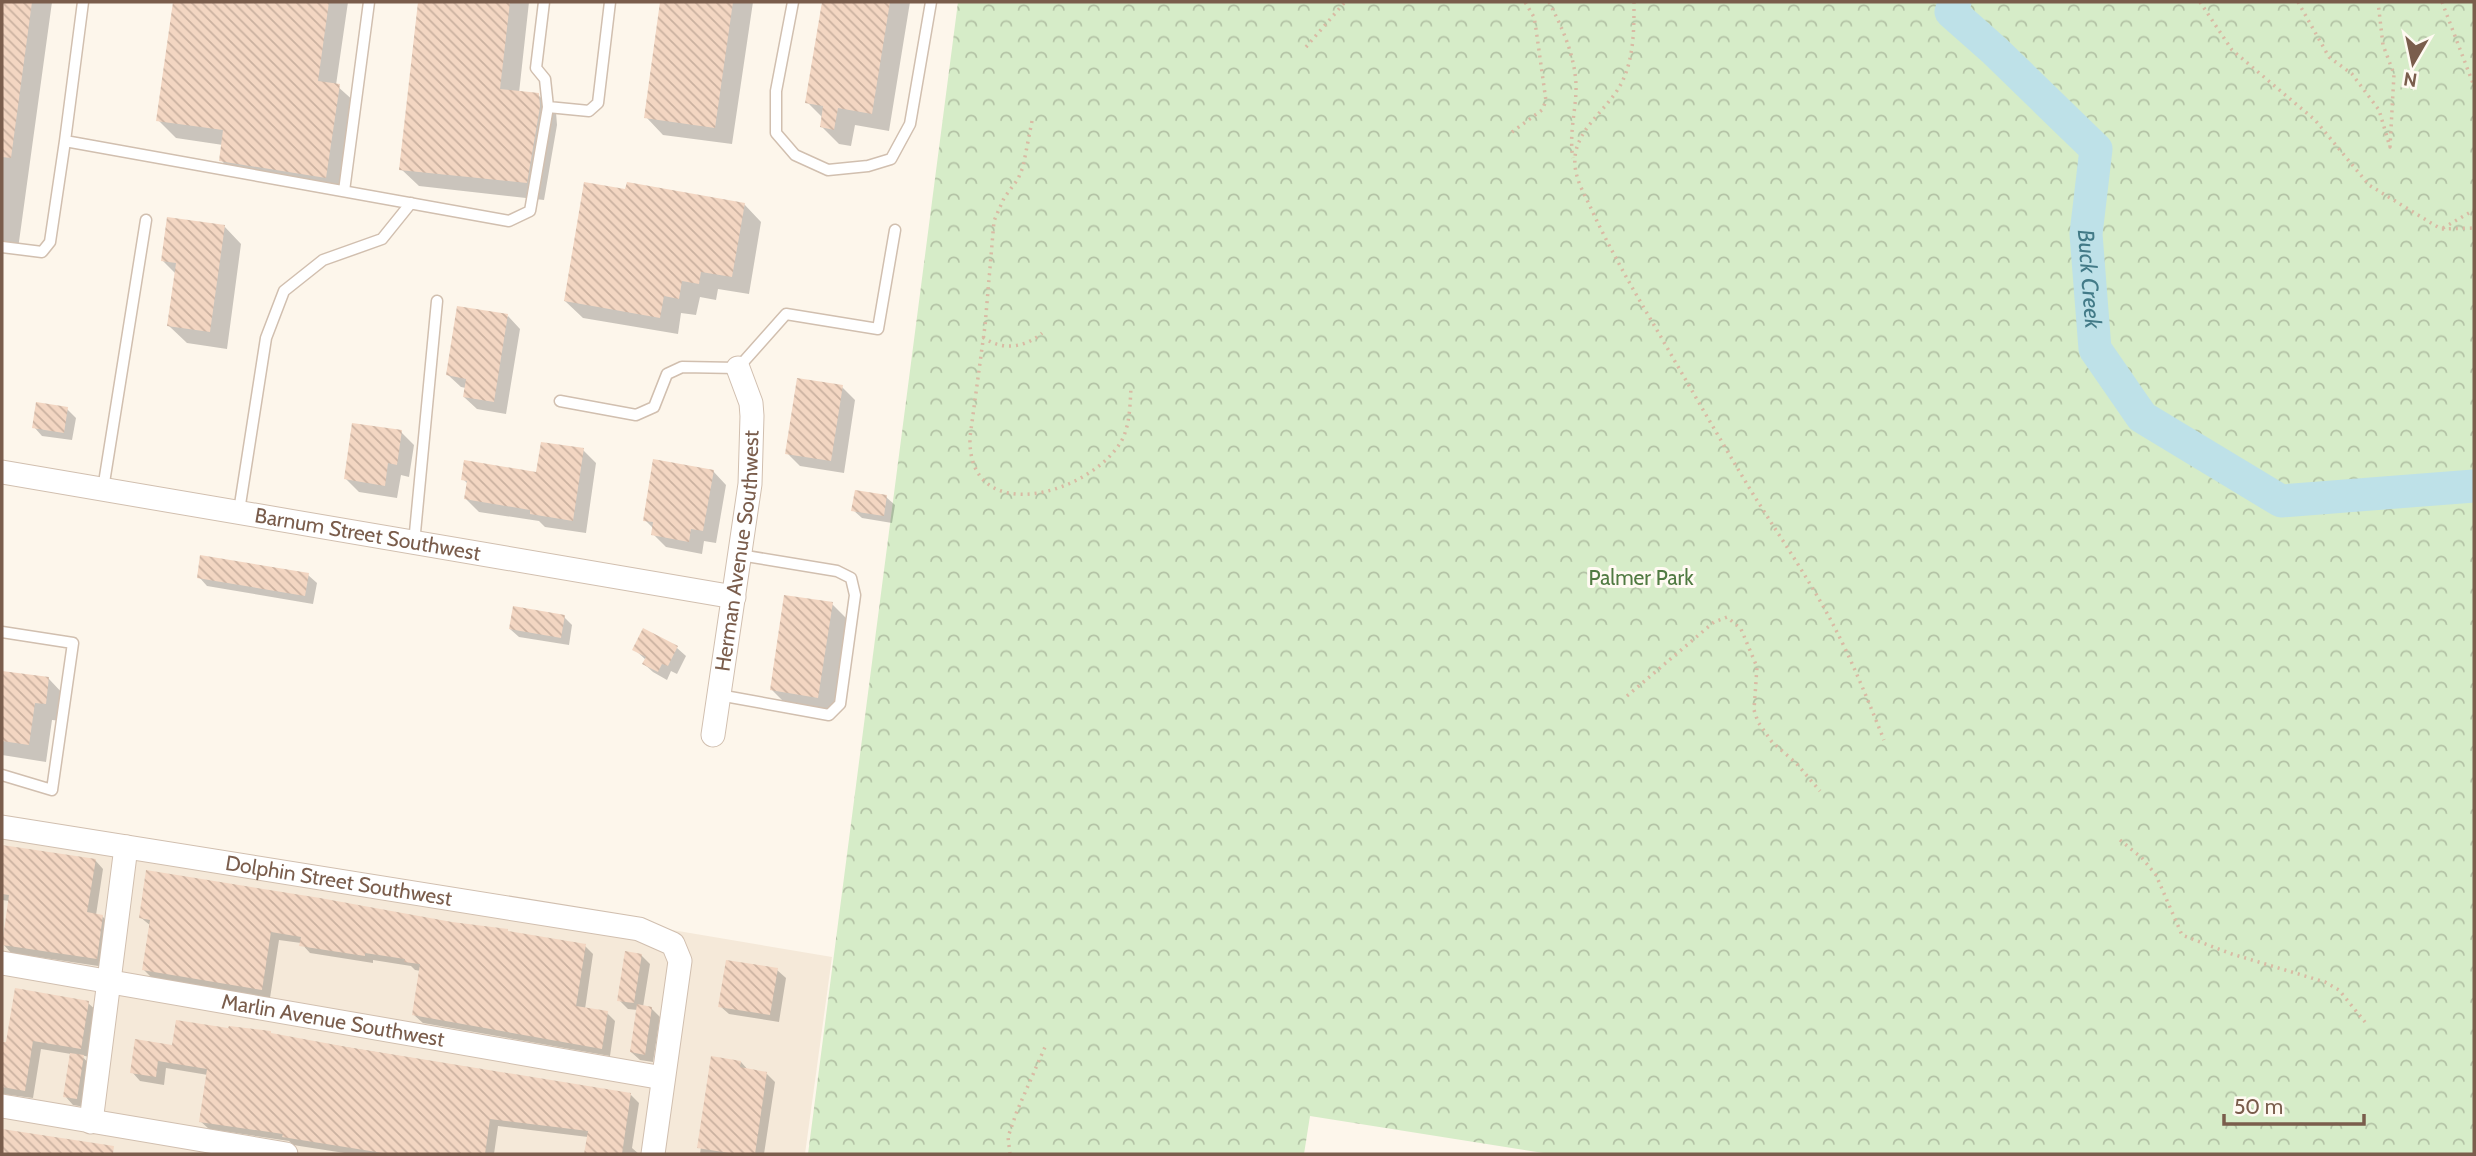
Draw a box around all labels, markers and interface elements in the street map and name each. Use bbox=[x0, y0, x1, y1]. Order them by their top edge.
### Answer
north arrow bbox=[2378, 28, 2448, 98]
text: N bbox=[2402, 67, 2419, 92]
water label: Buck Creek bbox=[2072, 228, 2107, 331]
street label: Herman Avenue Southwest bbox=[710, 430, 764, 673]
street label: Barnum Street Southwest bbox=[253, 502, 483, 566]
park label: Palmer Park bbox=[1588, 565, 1694, 590]
street label: Dolphin Street Southwest bbox=[224, 850, 454, 911]
street label: Marlin Avenue Southwest bbox=[220, 988, 446, 1052]
scale bar bbox=[2224, 1082, 2364, 1126]
text: 50 m bbox=[2234, 1094, 2283, 1119]

